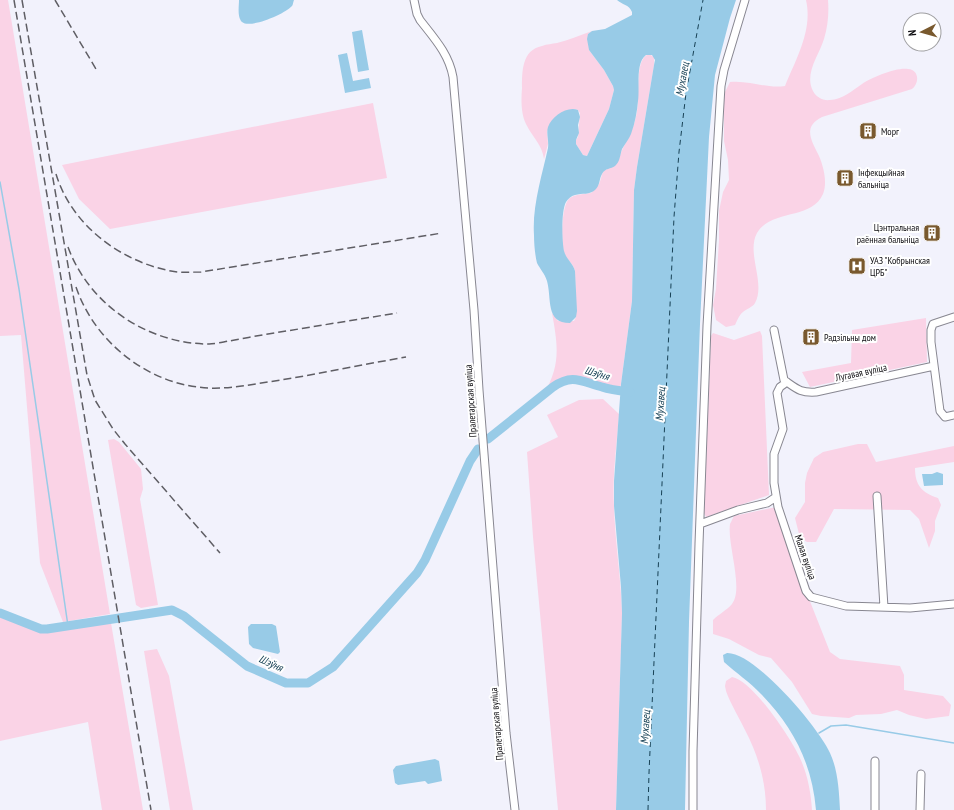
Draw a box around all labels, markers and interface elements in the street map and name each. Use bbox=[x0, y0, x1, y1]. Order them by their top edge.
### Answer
north arrow bbox=[902, 12, 942, 52]
text: N bbox=[905, 29, 919, 37]
water label: Мухавец bbox=[672, 60, 692, 97]
building icon: Морг bbox=[858, 121, 878, 141]
place label: Морг bbox=[881, 125, 899, 138]
place label: Інфекцыйная бальніца bbox=[858, 166, 905, 191]
building icon: Інфекцыйная бальніца bbox=[835, 168, 855, 188]
place label: Цэнтральная раённая бальніца bbox=[857, 221, 919, 246]
building icon: Цэнтральная раённая бальніца bbox=[922, 223, 942, 243]
place label: УАЗ "Кобрынская ЦРБ" bbox=[870, 254, 930, 279]
hospital icon: УАЗ "Кобрынская ЦРБ" bbox=[847, 256, 867, 276]
building icon: Радзільны дом bbox=[801, 327, 821, 347]
place label: Радзільны дом bbox=[824, 331, 876, 344]
street label: Лугавая вуліца bbox=[833, 361, 888, 384]
water label: Шэўня bbox=[583, 363, 613, 384]
street label: Пралетарская вуліца bbox=[461, 364, 480, 438]
water label: Мухавец bbox=[652, 386, 668, 421]
street label: Малая вуліца bbox=[792, 533, 819, 581]
water label: Шэўня bbox=[257, 652, 287, 675]
street label: Пралетарская вуліца bbox=[487, 687, 506, 761]
water label: Мухавец bbox=[637, 709, 653, 744]

